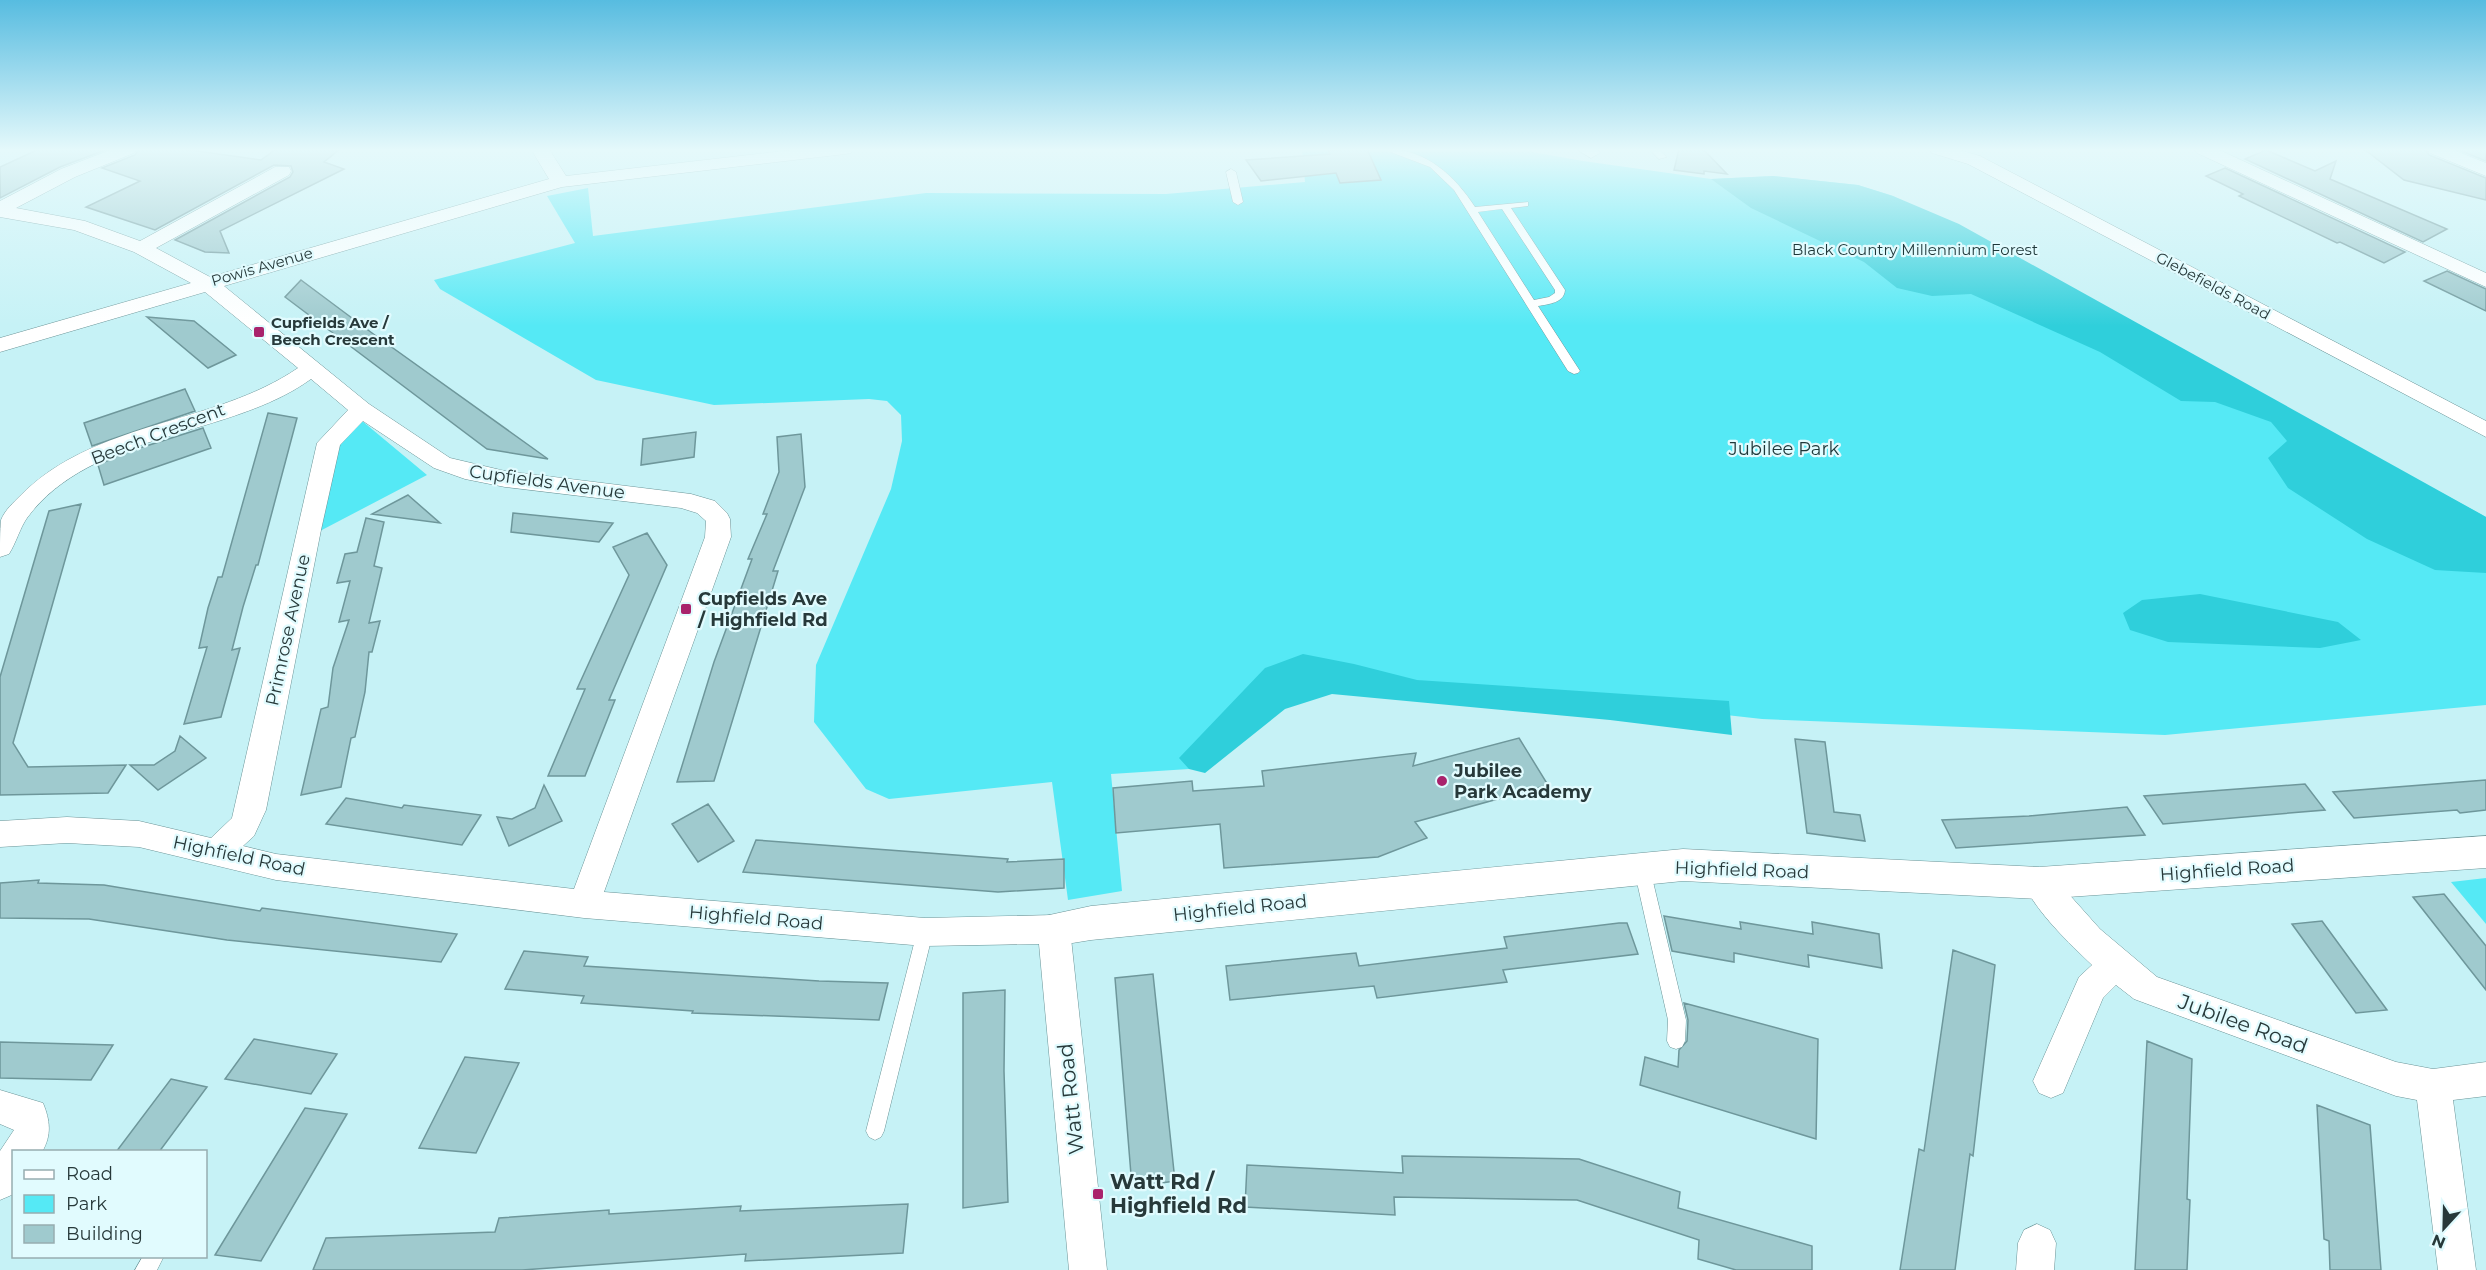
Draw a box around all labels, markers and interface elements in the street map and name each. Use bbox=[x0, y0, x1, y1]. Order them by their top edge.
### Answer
park label: Black Country Millennium Forest bbox=[1792, 240, 2038, 259]
street label: Powis Avenue bbox=[209, 243, 315, 290]
street label: Glebefields Road bbox=[2153, 247, 2274, 324]
place label: Cupfields Ave / Beech Crescent bbox=[271, 313, 395, 349]
marker: Cupfields Ave / Beech Crescent bbox=[252, 325, 266, 339]
street label: Beech Crescent bbox=[88, 398, 228, 470]
park label: Jubilee Park bbox=[1728, 438, 1840, 460]
street label: Cupfields Avenue bbox=[468, 460, 626, 504]
street label: Primrose Avenue bbox=[261, 552, 315, 708]
place label: Cupfields Ave / Highfield Rd bbox=[697, 588, 828, 631]
marker: Cupfields Ave / Highfield Rd bbox=[679, 602, 693, 616]
place label: Jubilee Park Academy bbox=[1453, 760, 1592, 803]
marker: Jubilee Park Academy bbox=[1435, 774, 1449, 788]
street label: Highfield Road bbox=[171, 831, 307, 881]
street label: Highfield Road bbox=[2159, 854, 2295, 886]
street label: Highfield Road bbox=[1674, 857, 1810, 883]
street label: Highfield Road bbox=[1172, 890, 1308, 926]
street label: Highfield Road bbox=[688, 901, 824, 935]
street label: Jubilee Road bbox=[2174, 988, 2311, 1059]
street label: Watt Road bbox=[1052, 1042, 1089, 1156]
legend bbox=[12, 1150, 207, 1258]
text: Road bbox=[66, 1163, 113, 1185]
place label: Watt Rd / Highfield Rd bbox=[1110, 1169, 1247, 1218]
marker: Watt Rd / Highfield Rd bbox=[1091, 1187, 1105, 1201]
text: Park bbox=[66, 1193, 107, 1215]
north arrow bbox=[2414, 1198, 2474, 1258]
text: Building bbox=[66, 1223, 143, 1245]
text: N bbox=[2429, 1230, 2448, 1253]

